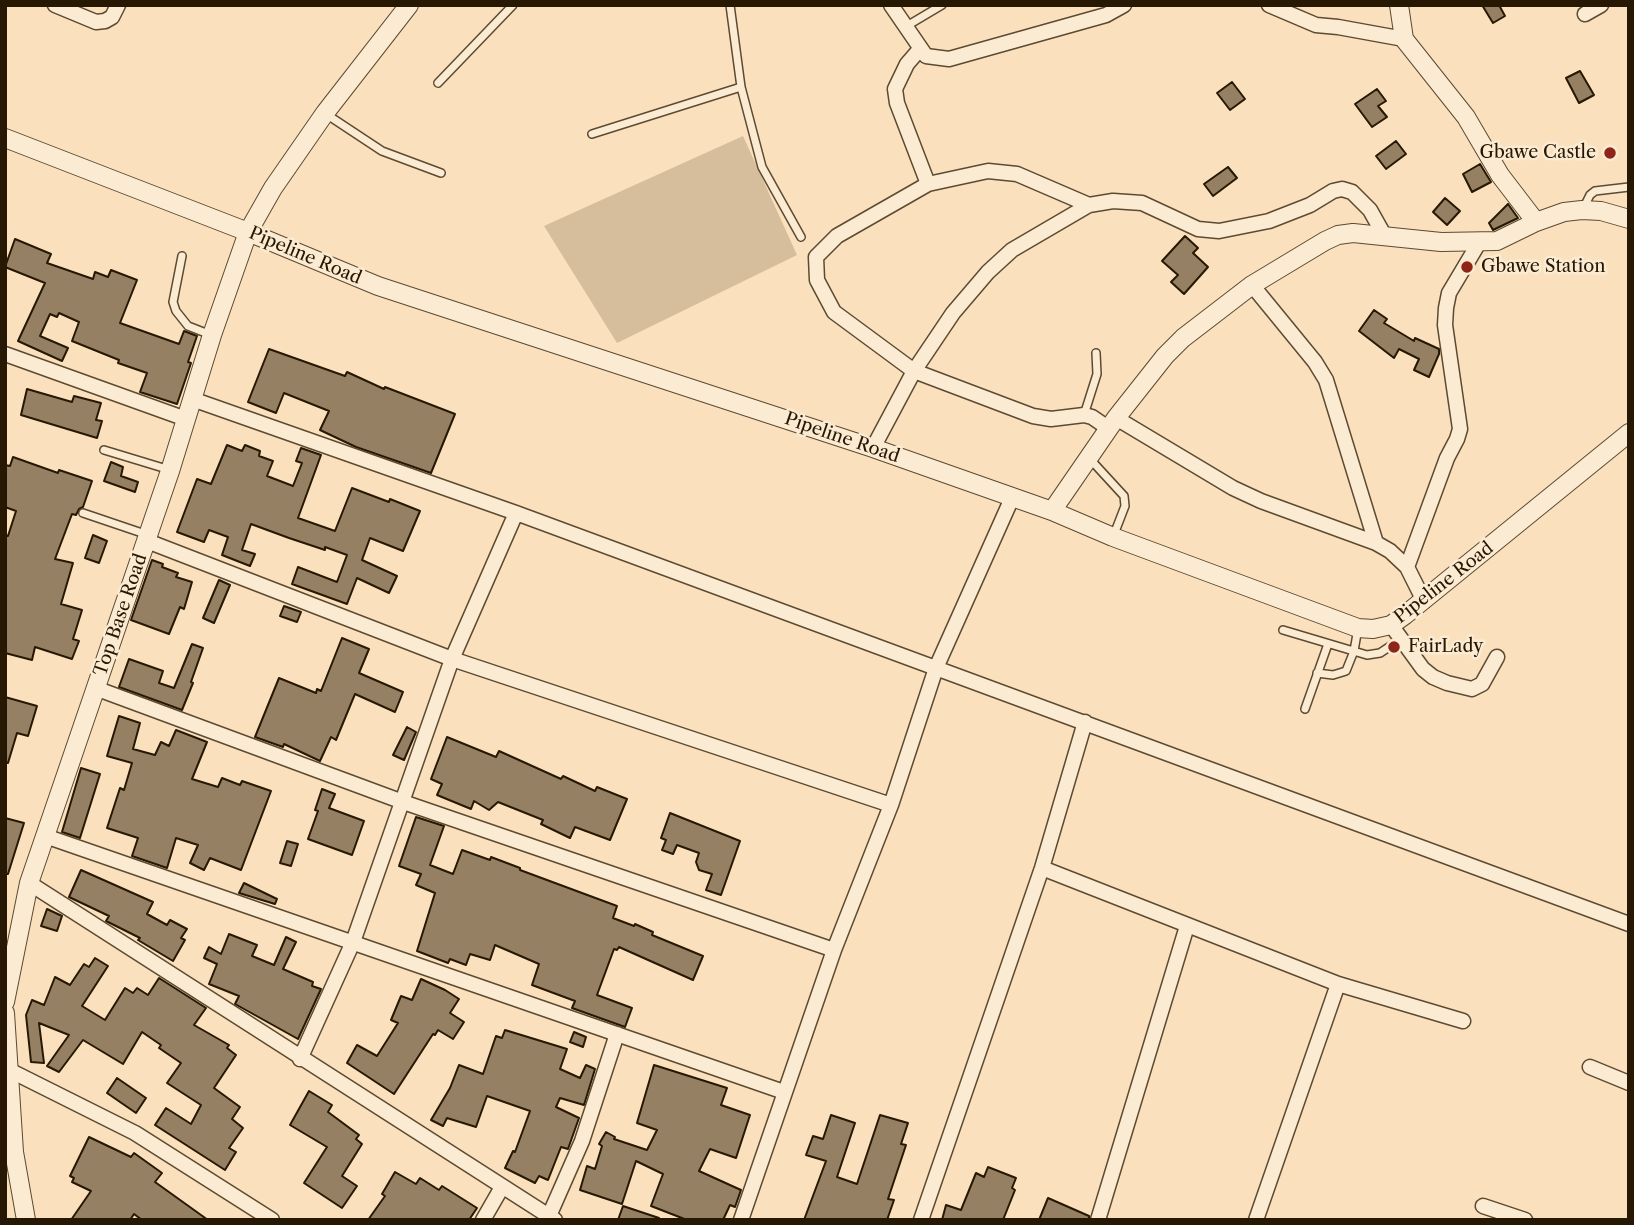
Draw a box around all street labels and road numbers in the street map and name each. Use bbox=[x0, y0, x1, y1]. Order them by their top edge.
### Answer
street label: Pipeline Road bbox=[246, 223, 364, 289]
street label: Pipeline Road bbox=[782, 408, 902, 468]
street label: Pipeline Road bbox=[1390, 538, 1498, 628]
street label: Top Base Road bbox=[90, 551, 152, 679]

